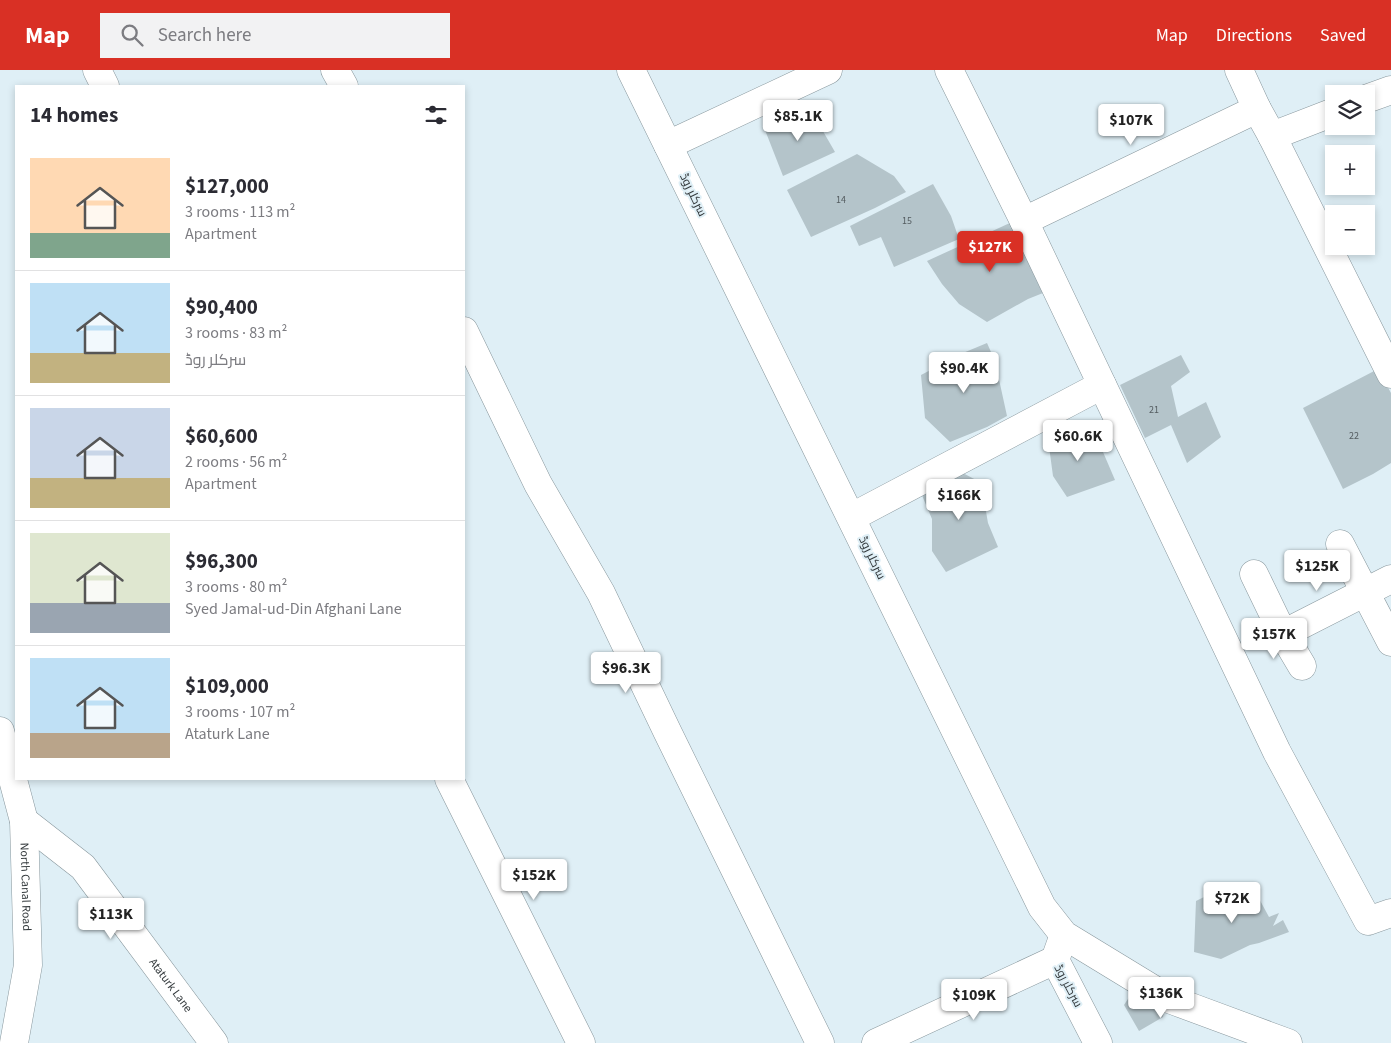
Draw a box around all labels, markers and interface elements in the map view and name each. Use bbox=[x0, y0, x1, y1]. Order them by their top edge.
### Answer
search box bbox=[100, 13, 450, 58]
text: Map bbox=[25, 18, 70, 53]
icon: search bbox=[118, 21, 146, 49]
text: Search here bbox=[158, 22, 251, 49]
text: Map bbox=[1156, 23, 1188, 48]
text: Directions bbox=[1216, 23, 1292, 48]
text: Saved bbox=[1320, 23, 1366, 48]
map controls bbox=[1325, 85, 1375, 255]
button: layers bbox=[1325, 85, 1375, 135]
text: 14 homes bbox=[30, 100, 118, 130]
pin: $85.1K bbox=[757, 100, 839, 142]
icon: filters bbox=[422, 101, 450, 129]
pin: $107K bbox=[1096, 104, 1166, 146]
text: $85.1K bbox=[774, 105, 822, 127]
text: $107K bbox=[1109, 109, 1153, 131]
button: + bbox=[1325, 145, 1375, 195]
text: $127,000 bbox=[185, 171, 269, 201]
street label: سرکلر روڈ bbox=[675, 171, 711, 219]
icon: home bbox=[70, 178, 130, 238]
house number: 14 bbox=[836, 193, 846, 207]
text: 3 rooms · 113 m² bbox=[185, 201, 295, 223]
button: − bbox=[1325, 205, 1375, 255]
house number: 15 bbox=[902, 214, 912, 228]
text: Apartment bbox=[185, 223, 257, 245]
pin: $127K bbox=[955, 230, 1025, 273]
text: $127K bbox=[968, 236, 1012, 258]
text: $90,400 bbox=[185, 292, 258, 322]
icon: home bbox=[70, 303, 130, 363]
text: 3 rooms · 83 m² bbox=[185, 322, 287, 344]
text: سرکلر روڈ bbox=[185, 349, 246, 371]
pin: $90.4K bbox=[923, 352, 1005, 394]
text: $90.4K bbox=[940, 357, 988, 379]
house number: 21 bbox=[1149, 403, 1159, 417]
pin: $60.6K bbox=[1037, 420, 1119, 462]
text: $60,600 bbox=[185, 421, 258, 451]
text: $60.6K bbox=[1054, 425, 1102, 447]
icon: home bbox=[70, 428, 130, 488]
house number: 22 bbox=[1349, 429, 1359, 443]
text: 2 rooms · 56 m² bbox=[185, 451, 287, 473]
text: Apartment bbox=[185, 473, 257, 495]
pin: $166K bbox=[924, 478, 994, 521]
text: $166K bbox=[937, 484, 981, 506]
street label: سرکلر روڈ bbox=[854, 534, 890, 582]
text: $96,300 bbox=[185, 546, 258, 576]
pin: $125K bbox=[1282, 550, 1352, 592]
icon: home bbox=[70, 553, 130, 613]
text: $125K bbox=[1295, 555, 1339, 577]
text: 3 rooms · 80 m² bbox=[185, 576, 287, 598]
text: Syed Jamal-ud-Din Afghani Lane bbox=[185, 598, 402, 620]
pin: $157K bbox=[1239, 618, 1309, 660]
text: $157K bbox=[1252, 623, 1296, 645]
pin: $96.3K bbox=[585, 652, 667, 694]
text: $96.3K bbox=[602, 657, 650, 679]
text: $109,000 bbox=[185, 671, 269, 701]
icon: home bbox=[70, 678, 130, 738]
text: 3 rooms · 107 m² bbox=[185, 701, 295, 723]
text: Ataturk Lane bbox=[185, 723, 270, 745]
street label: North Canal Road bbox=[16, 842, 36, 931]
pin: $152K bbox=[499, 858, 569, 901]
text: $152K bbox=[512, 864, 556, 886]
pin: $72K bbox=[1202, 882, 1262, 924]
text: $72K bbox=[1214, 887, 1250, 909]
pin: $113K bbox=[76, 898, 146, 940]
text: $113K bbox=[89, 903, 133, 925]
street label: Ataturk Lane bbox=[145, 954, 197, 1016]
street label: سرکلر روڈ bbox=[1050, 962, 1086, 1010]
pin: $136K bbox=[1126, 976, 1196, 1019]
pin: $109K bbox=[939, 978, 1009, 1021]
text: $136K bbox=[1139, 982, 1183, 1004]
text: $109K bbox=[952, 984, 996, 1006]

